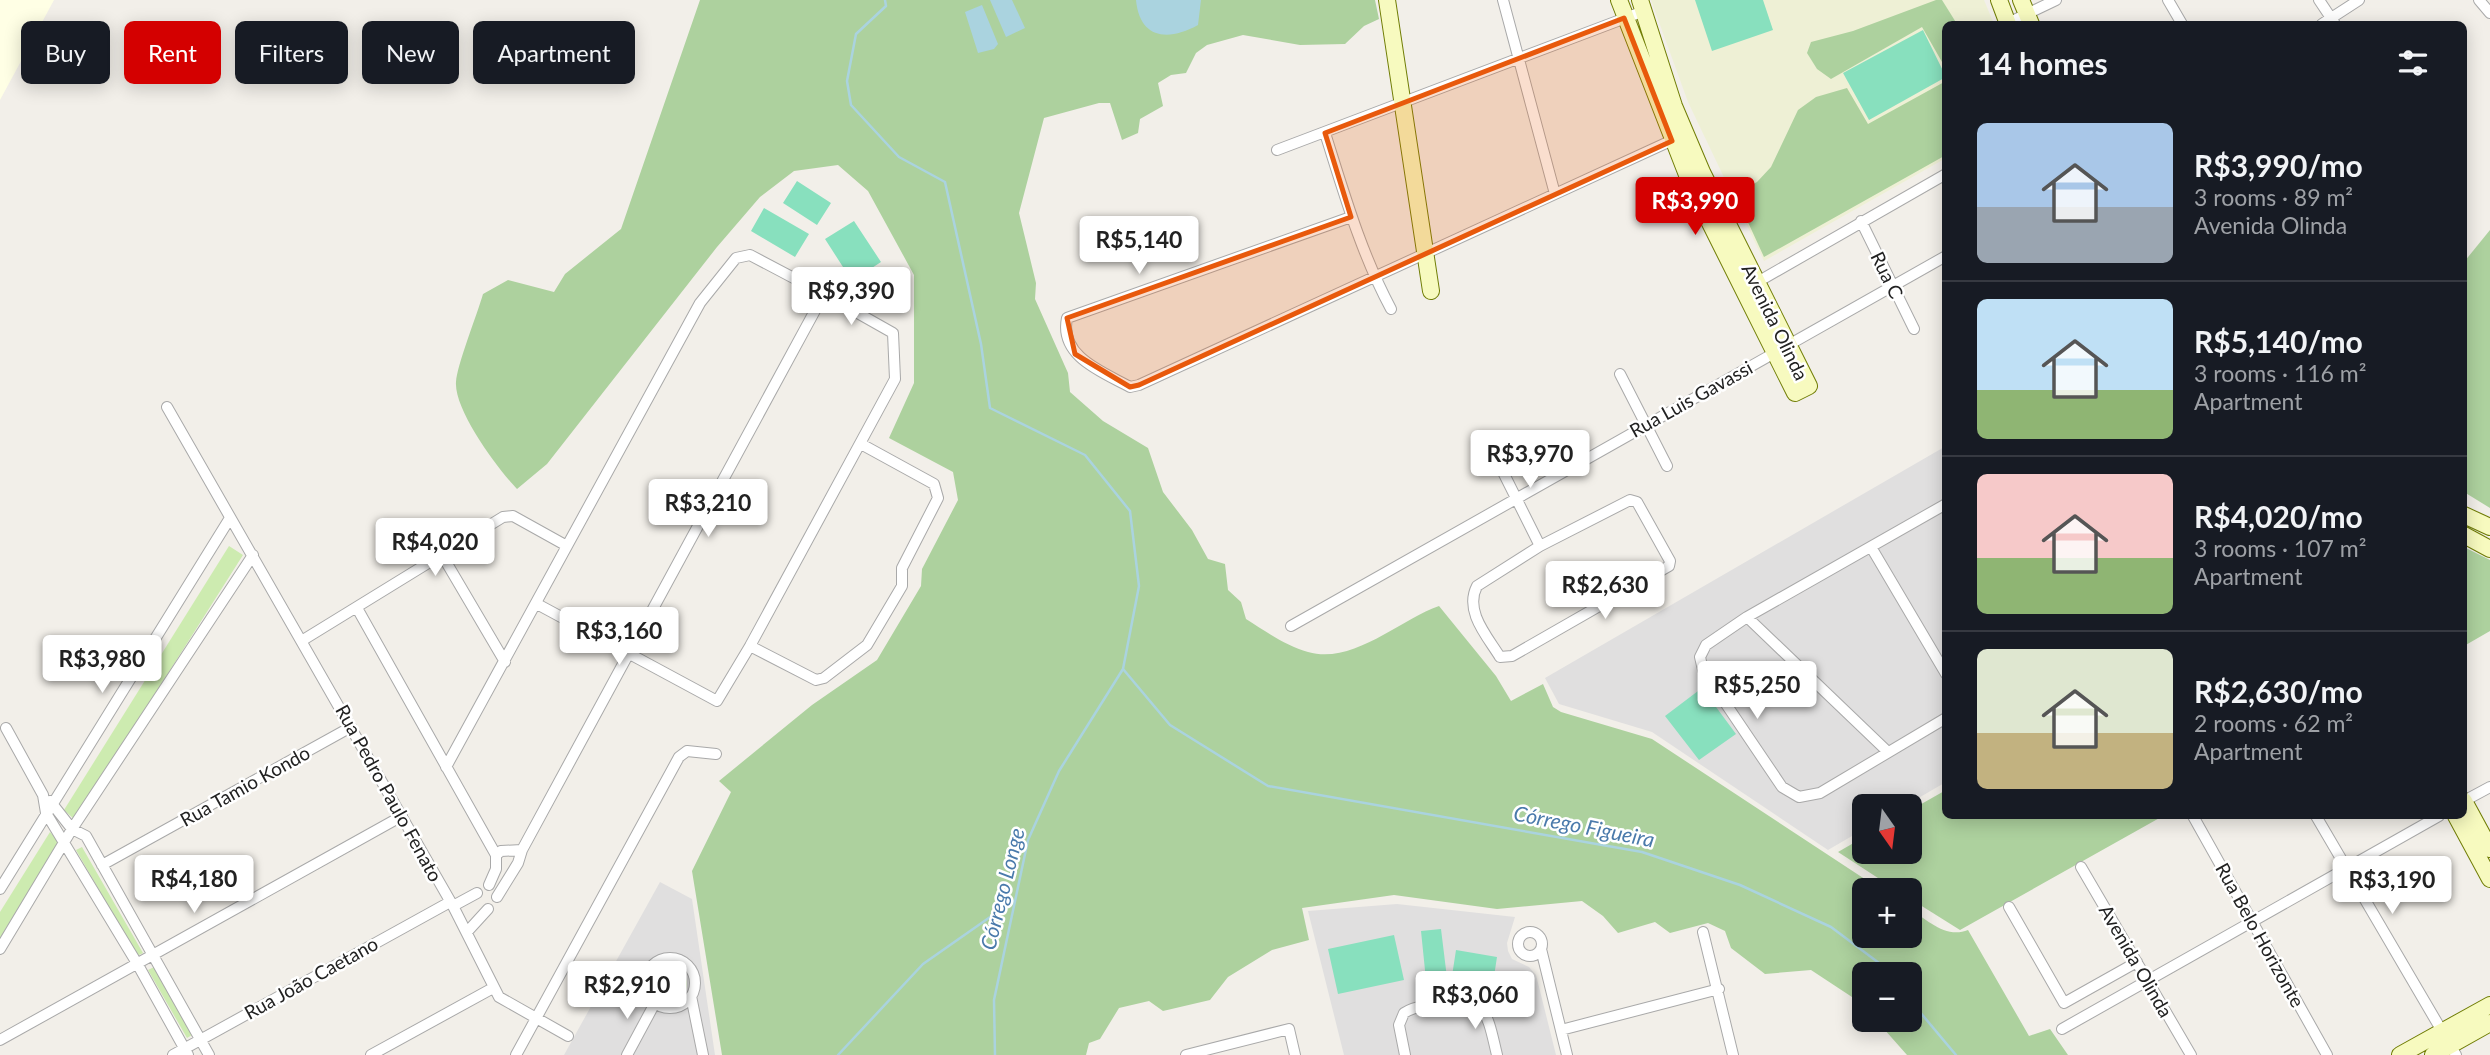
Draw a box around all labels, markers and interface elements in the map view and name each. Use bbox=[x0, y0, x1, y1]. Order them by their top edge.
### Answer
chip: Buy bbox=[21, 21, 110, 84]
chip: Rent bbox=[124, 21, 221, 84]
chip: Filters bbox=[235, 21, 348, 84]
chip: New bbox=[362, 21, 459, 84]
chip: Apartment bbox=[473, 21, 635, 84]
icon: filters bbox=[2394, 44, 2432, 82]
text: 14 homes bbox=[1977, 45, 2108, 81]
text: R$3,990/mo bbox=[2194, 147, 2363, 183]
icon: home bbox=[2033, 151, 2117, 235]
pin: R$3,990 bbox=[1630, 177, 1760, 237]
text: 3 rooms · 89 m² bbox=[2194, 183, 2353, 211]
text: R$3,990 bbox=[1652, 186, 1738, 214]
text: Avenida Olinda bbox=[2194, 211, 2347, 239]
pin: R$5,140 bbox=[1074, 216, 1204, 276]
text: R$5,140 bbox=[1096, 225, 1182, 253]
street label: Rua C bbox=[1866, 248, 1909, 302]
street label: Avenida Olinda bbox=[1737, 260, 1814, 384]
pin: R$9,390 bbox=[786, 268, 916, 327]
text: R$9,390 bbox=[808, 276, 894, 304]
text: R$5,140/mo bbox=[2194, 323, 2363, 359]
icon: home bbox=[2033, 327, 2117, 411]
street label: Rua Luis Gavassi bbox=[1625, 355, 1756, 442]
text: 3 rooms · 116 m² bbox=[2194, 359, 2366, 387]
text: Apartment bbox=[2194, 387, 2302, 415]
pin: R$3,970 bbox=[1465, 430, 1595, 490]
text: R$3,970 bbox=[1487, 439, 1573, 467]
pin: R$3,210 bbox=[643, 480, 773, 539]
text: R$3,210 bbox=[665, 488, 751, 516]
text: R$4,020/mo bbox=[2194, 498, 2363, 534]
icon: home bbox=[2033, 502, 2117, 586]
pin: R$4,020 bbox=[370, 518, 500, 578]
text: R$4,020 bbox=[392, 527, 478, 555]
text: 3 rooms · 107 m² bbox=[2194, 534, 2366, 562]
pin: R$2,630 bbox=[1540, 562, 1670, 621]
text: Apartment bbox=[2194, 562, 2302, 590]
text: R$2,630 bbox=[1562, 570, 1648, 598]
pin: R$3,160 bbox=[554, 608, 684, 667]
text: R$3,160 bbox=[576, 616, 662, 644]
pin: R$3,980 bbox=[37, 636, 167, 695]
text: R$3,980 bbox=[59, 644, 145, 672]
pin: R$5,250 bbox=[1692, 662, 1822, 721]
text: R$5,250 bbox=[1714, 670, 1800, 698]
text: R$2,630/mo bbox=[2194, 673, 2363, 709]
icon: home bbox=[2033, 677, 2117, 761]
street label: Rua Pedro Paulo Fenato bbox=[331, 700, 448, 885]
text: 2 rooms · 62 m² bbox=[2194, 709, 2353, 737]
text: Apartment bbox=[2194, 737, 2302, 765]
street label: Rua Tamio Kondo bbox=[176, 740, 314, 831]
north arrow bbox=[1852, 794, 1922, 864]
map controls bbox=[1852, 794, 1922, 1032]
water label: Córrego Figueira bbox=[1512, 800, 1657, 851]
water label: Córrego Longe bbox=[974, 825, 1029, 952]
pin: R$4,180 bbox=[129, 856, 259, 915]
pin: R$3,190 bbox=[2327, 856, 2457, 916]
street label: Rua Belo Horizonte bbox=[2211, 859, 2310, 1011]
text: R$4,180 bbox=[151, 864, 237, 892]
text: R$3,190 bbox=[2349, 865, 2435, 893]
button: + bbox=[1852, 878, 1922, 948]
street label: Avenida Olinda bbox=[2095, 900, 2178, 1021]
street label: Rua João Caetano bbox=[240, 931, 382, 1024]
pin: R$2,910 bbox=[562, 962, 692, 1021]
button: − bbox=[1852, 962, 1922, 1032]
text: R$2,910 bbox=[584, 970, 670, 998]
pin: R$3,060 bbox=[1410, 972, 1540, 1031]
text: R$3,060 bbox=[1432, 980, 1518, 1008]

